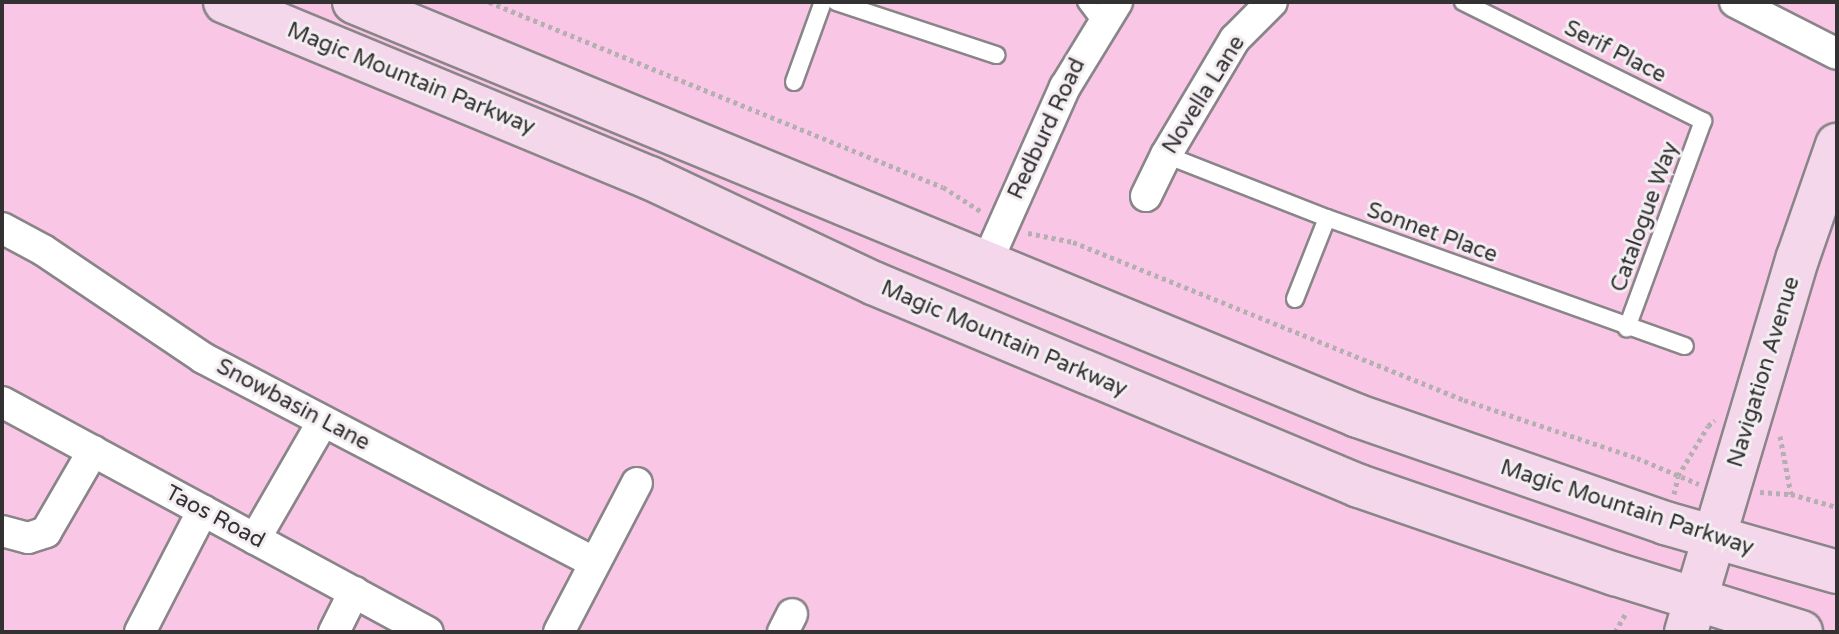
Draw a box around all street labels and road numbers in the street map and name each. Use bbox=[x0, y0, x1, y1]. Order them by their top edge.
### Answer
street label: Serif Place bbox=[1560, 15, 1670, 89]
street label: Magic Mountain Parkway bbox=[283, 17, 539, 141]
street label: Novella Lane bbox=[1157, 31, 1251, 159]
street label: Redburd Road bbox=[1003, 54, 1091, 204]
street label: Catalogue Way bbox=[1606, 138, 1684, 296]
street label: Sonnet Place bbox=[1363, 197, 1501, 269]
street label: Navigation Avenue bbox=[1722, 273, 1806, 471]
street label: Magic Mountain Parkway bbox=[877, 275, 1131, 403]
street label: Snowbasin Lane bbox=[212, 354, 374, 456]
street label: Magic Mountain Parkway bbox=[1497, 455, 1757, 561]
street label: Taos Road bbox=[161, 480, 269, 554]

